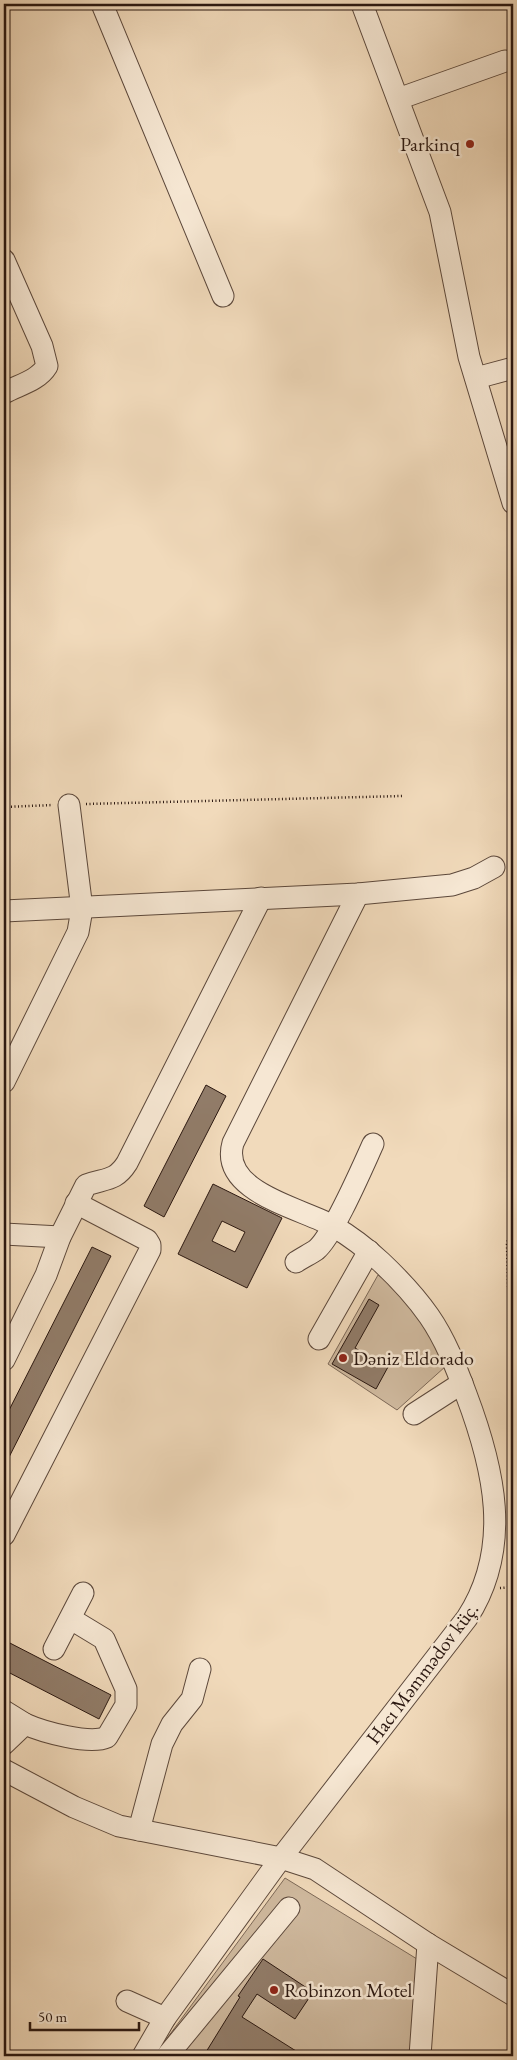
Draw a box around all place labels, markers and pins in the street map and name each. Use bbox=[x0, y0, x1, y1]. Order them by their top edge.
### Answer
place label: Parkinq bbox=[400, 131, 461, 157]
marker: Parkinq bbox=[464, 138, 476, 150]
place label: Dəniz Eldorado bbox=[353, 1345, 474, 1371]
marker: Dəniz Eldorado bbox=[337, 1352, 349, 1364]
place label: Robinzon Motel bbox=[284, 1977, 413, 2003]
marker: Robinzon Motel bbox=[268, 1984, 280, 1996]

